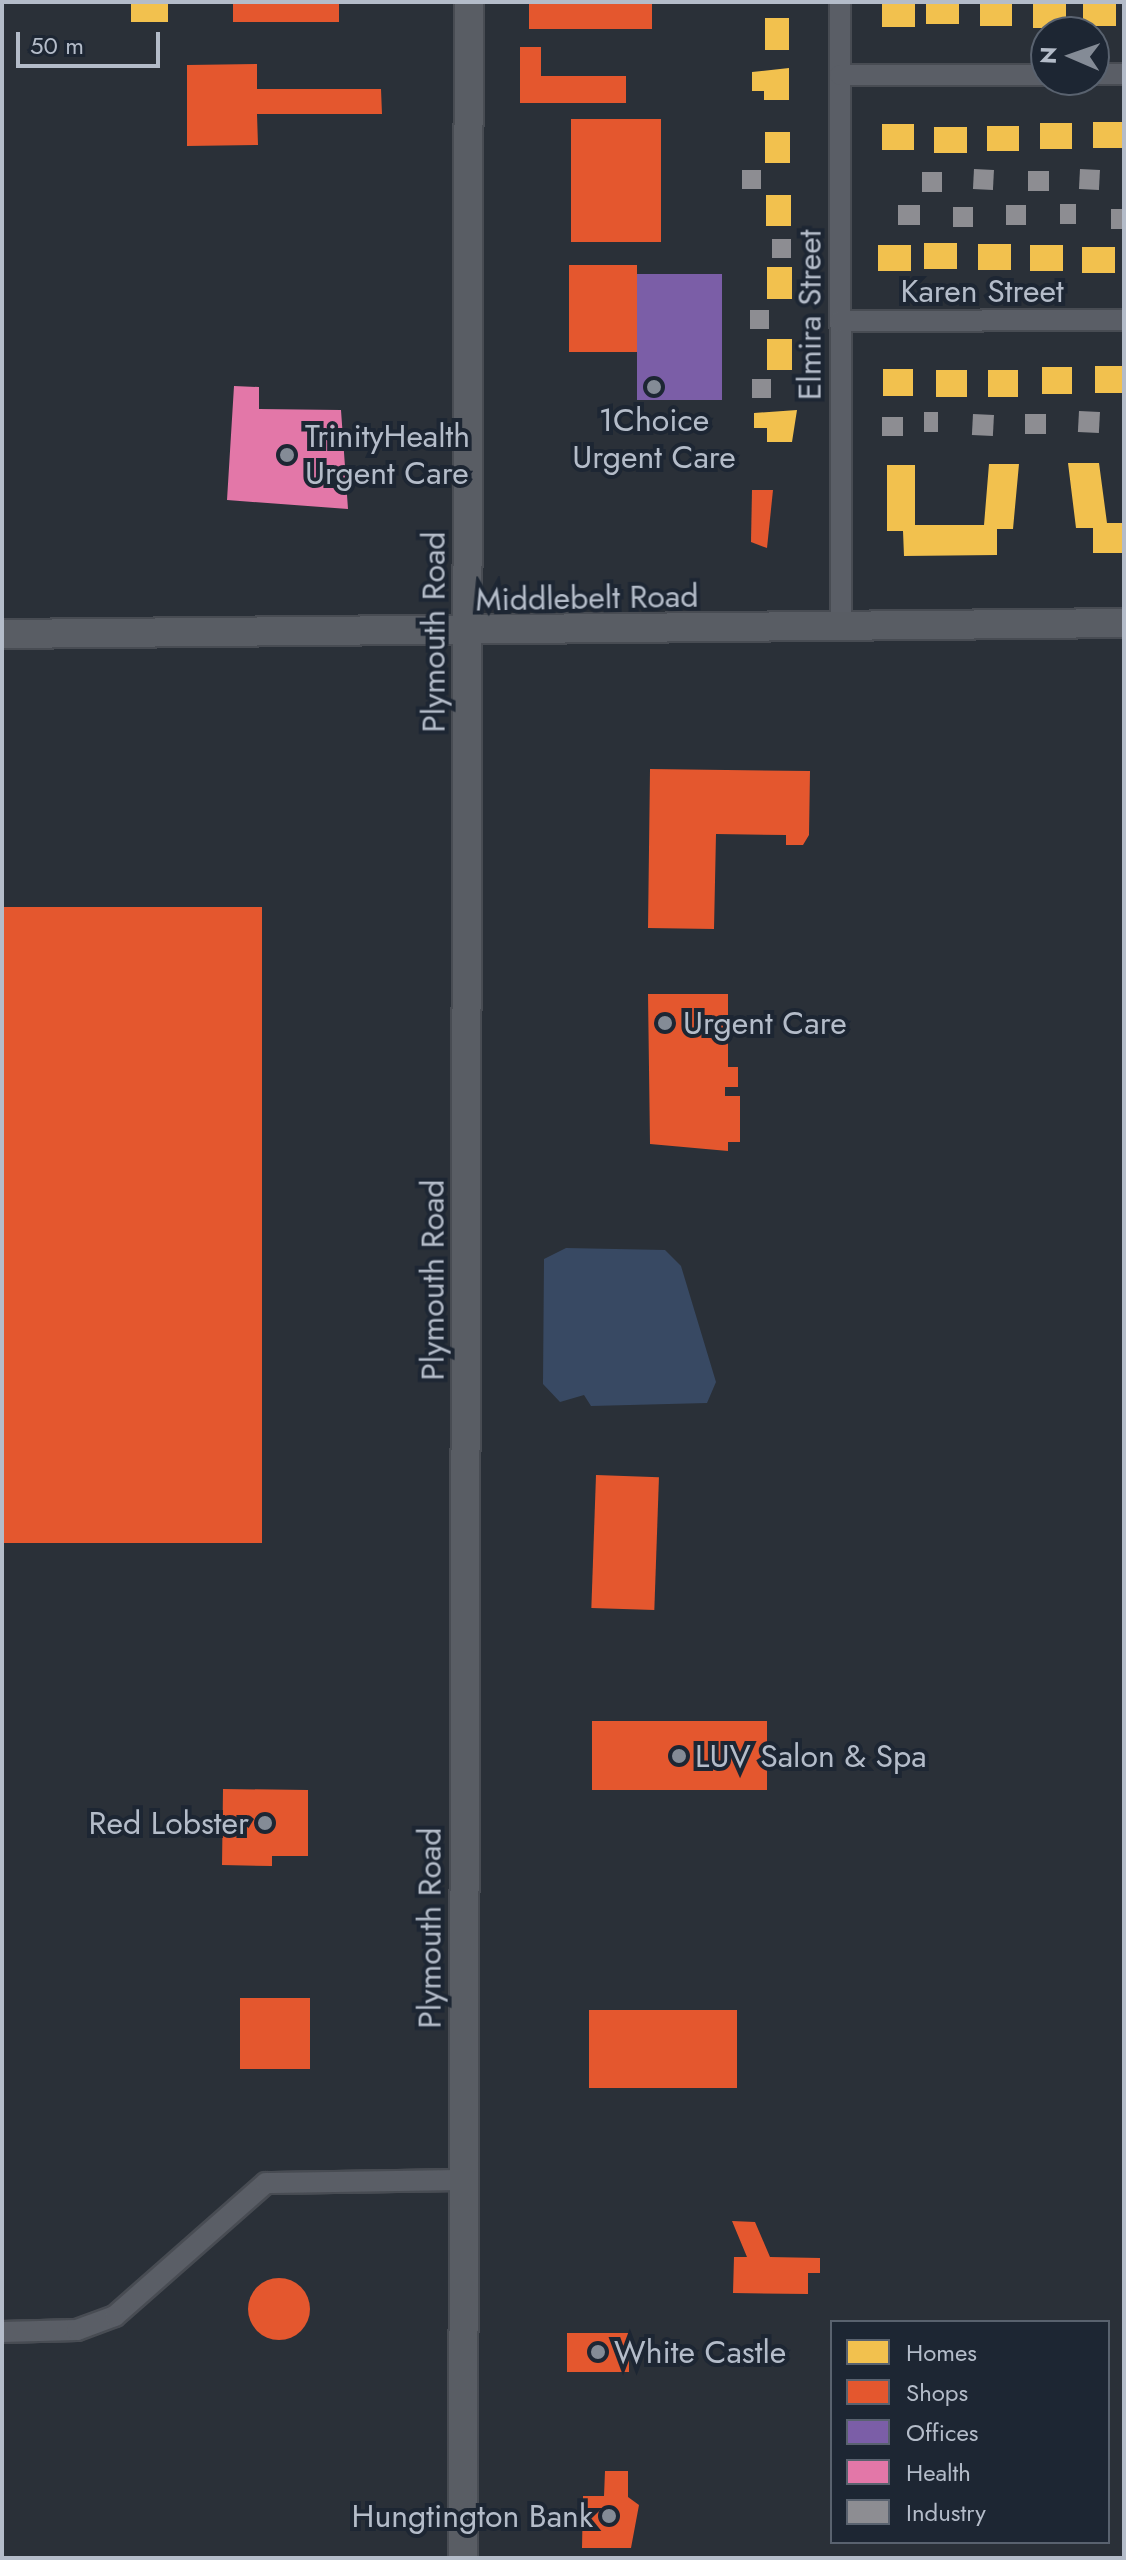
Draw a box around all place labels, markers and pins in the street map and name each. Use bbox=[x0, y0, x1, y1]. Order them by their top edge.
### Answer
marker: 1Choice Urgent Care bbox=[643, 376, 665, 398]
place label: 1Choice Urgent Care bbox=[572, 402, 736, 477]
place label: TrinityHealth Urgent Care bbox=[305, 418, 470, 493]
marker: TrinityHealth Urgent Care bbox=[276, 444, 298, 466]
place label: Urgent Care bbox=[683, 1004, 847, 1042]
marker: Urgent Care bbox=[654, 1012, 676, 1034]
place label: LUV Salon & Spa bbox=[695, 1737, 927, 1775]
marker: LUV Salon & Spa bbox=[670, 1747, 688, 1765]
place label: Red Lobster bbox=[89, 1804, 249, 1842]
marker: Red Lobster bbox=[256, 1814, 274, 1832]
place label: White Castle bbox=[614, 2333, 786, 2371]
marker: White Castle bbox=[589, 2343, 607, 2361]
place label: Hungtington Bank bbox=[352, 2497, 593, 2535]
marker: Hungtington Bank bbox=[600, 2507, 618, 2525]

